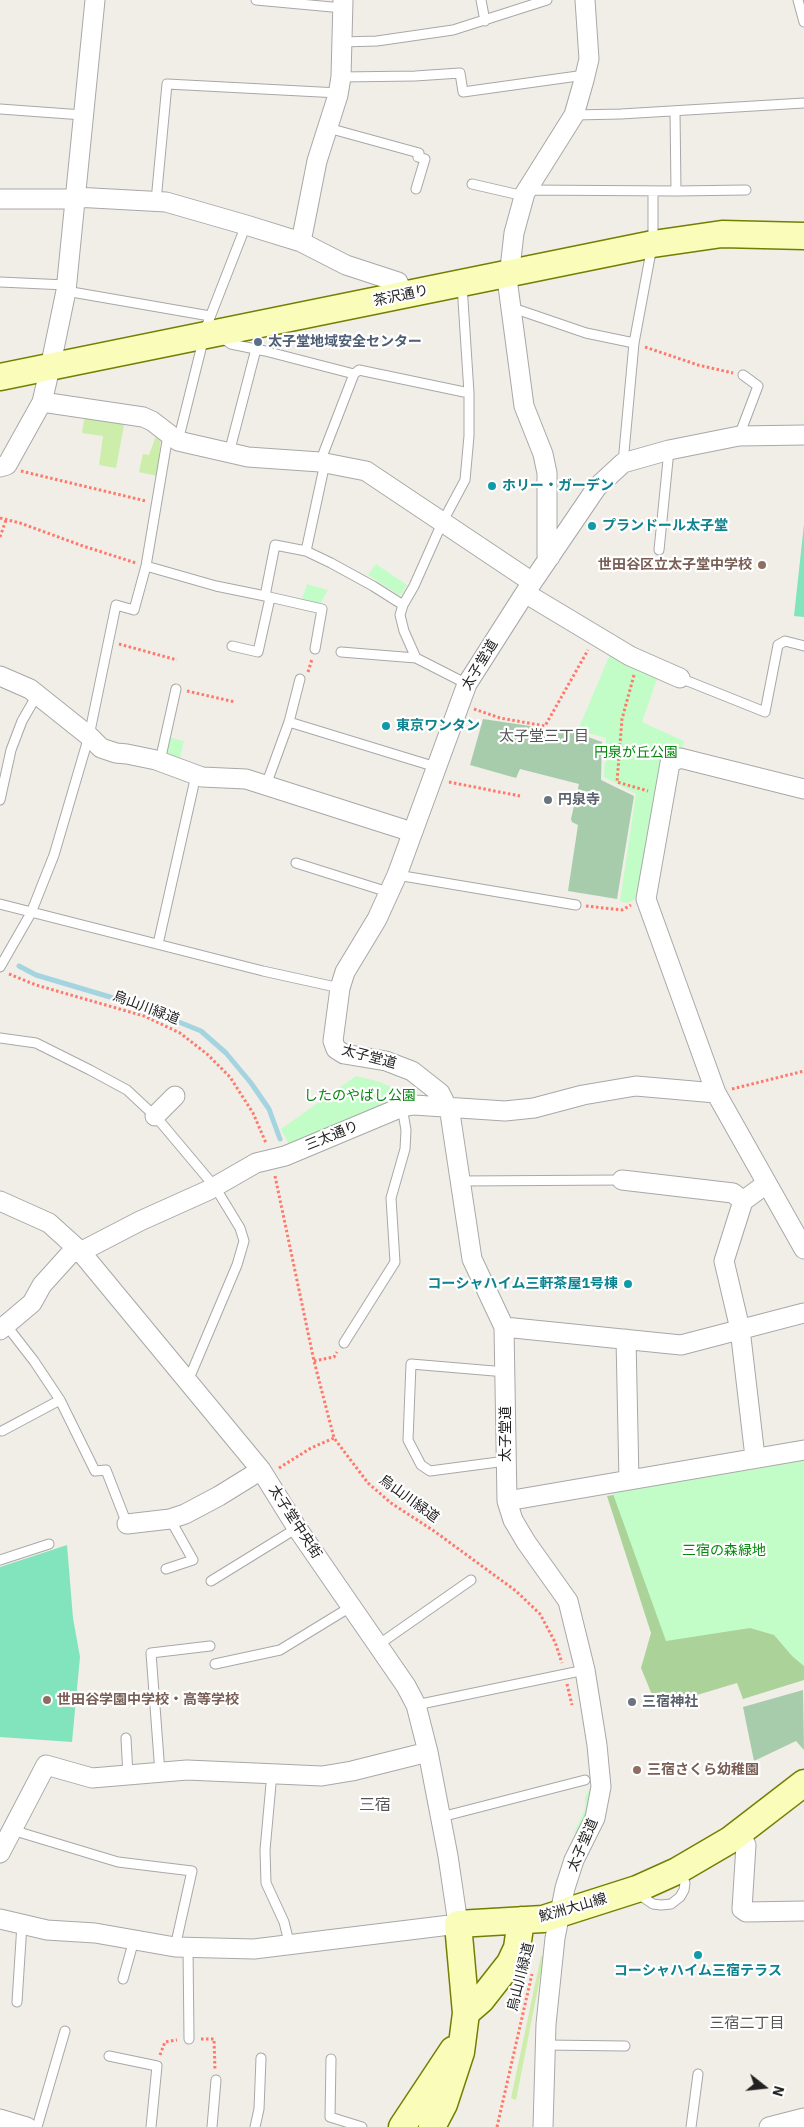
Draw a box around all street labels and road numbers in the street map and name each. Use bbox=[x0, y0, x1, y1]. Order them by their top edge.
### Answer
street label: 茶沢通り bbox=[372, 282, 430, 310]
street label: 太子堂道 bbox=[458, 637, 502, 693]
street label: 烏山川緑道 bbox=[110, 988, 182, 1028]
street label: 太子堂道 bbox=[340, 1042, 398, 1072]
street label: 三太通り bbox=[303, 1118, 361, 1154]
street label: 太子堂道 bbox=[498, 1406, 514, 1462]
street label: 烏山川緑道 bbox=[376, 1472, 442, 1526]
street label: 太子堂中央街 bbox=[265, 1482, 325, 1562]
street label: 太子堂道 bbox=[564, 1816, 602, 1874]
street label: 鮫洲大山線 bbox=[537, 1890, 609, 1926]
street label: 烏山川緑道 bbox=[504, 1941, 538, 2013]

